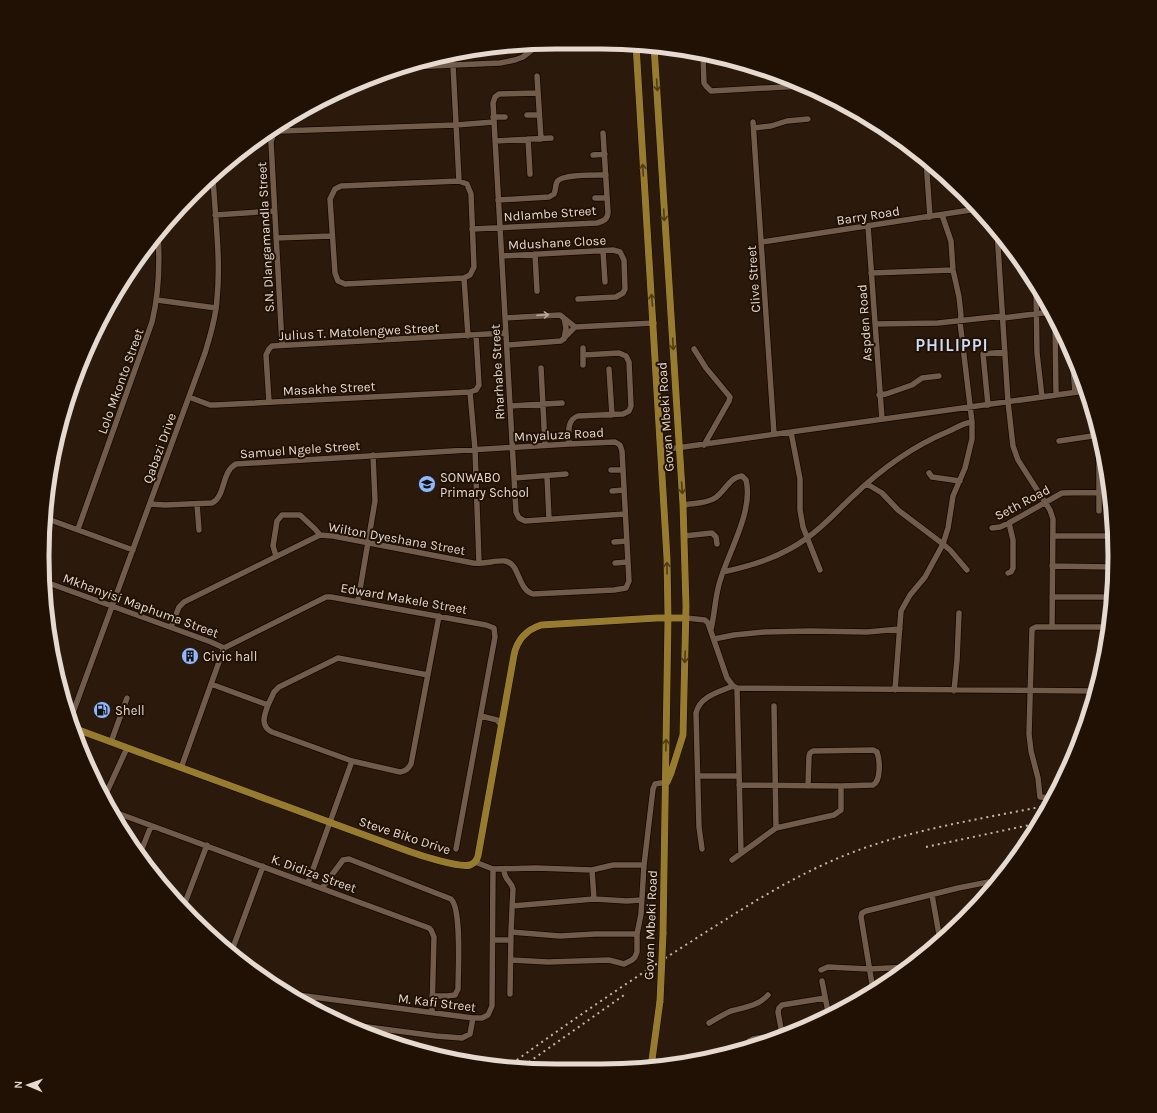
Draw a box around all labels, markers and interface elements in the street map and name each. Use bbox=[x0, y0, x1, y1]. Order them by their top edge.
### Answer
one-way arrow bbox=[653, 78, 660, 91]
street label: S.N. Dlangamandla Street bbox=[254, 161, 277, 313]
one-way arrow bbox=[639, 164, 647, 177]
street label: Ndlambe Street bbox=[503, 203, 597, 224]
street label: Barry Road bbox=[835, 203, 901, 228]
one-way arrow bbox=[661, 208, 668, 221]
street label: Mdushane Close bbox=[508, 232, 607, 253]
street label: Clive Street bbox=[744, 245, 763, 313]
street label: Aspden Road bbox=[854, 284, 875, 362]
one-way arrow bbox=[648, 294, 655, 307]
one-way arrow bbox=[536, 312, 549, 319]
street label: Julius T. Matolengwe Street bbox=[278, 320, 440, 343]
street label: Rharhabe Street bbox=[487, 324, 507, 420]
street label: Lolo Mkonto Street bbox=[94, 326, 147, 436]
district label: PHILIPPI bbox=[915, 335, 989, 355]
one-way arrow bbox=[669, 337, 676, 350]
street label: Govan Mbeki Road bbox=[654, 362, 677, 472]
street label: Masakhe Street bbox=[282, 379, 376, 398]
street label: Qabazi Drive bbox=[140, 411, 179, 485]
street label: Mnyaluza Road bbox=[514, 425, 604, 444]
street label: Samuel Ngele Street bbox=[239, 438, 361, 461]
place label: SONWABO Primary School bbox=[440, 470, 529, 500]
school or university icon: SONWABO Primary School bbox=[417, 474, 437, 494]
one-way arrow bbox=[678, 481, 685, 494]
street label: Seth Road bbox=[992, 482, 1052, 523]
street label: Wilton Dyeshana Street bbox=[327, 519, 467, 558]
one-way arrow bbox=[664, 562, 671, 575]
street label: Mkhanyisi Maphuma Street bbox=[61, 570, 221, 641]
street label: Edward Makele Street bbox=[339, 580, 469, 617]
building icon: Civic hall bbox=[180, 646, 200, 666]
place label: Civic hall bbox=[203, 649, 257, 664]
one-way arrow bbox=[681, 650, 689, 663]
fuel station icon: Shell bbox=[92, 700, 112, 720]
place label: Shell bbox=[115, 703, 145, 718]
one-way arrow bbox=[662, 739, 670, 752]
street label: Steve Biko Drive bbox=[357, 814, 453, 857]
street label: K. Didiza Street bbox=[269, 851, 359, 896]
street label: Govan Mbeki Road bbox=[641, 870, 660, 980]
street label: M. Kafi Street bbox=[397, 990, 477, 1015]
north arrow bbox=[8, 1065, 48, 1105]
text: N bbox=[12, 1080, 25, 1089]

